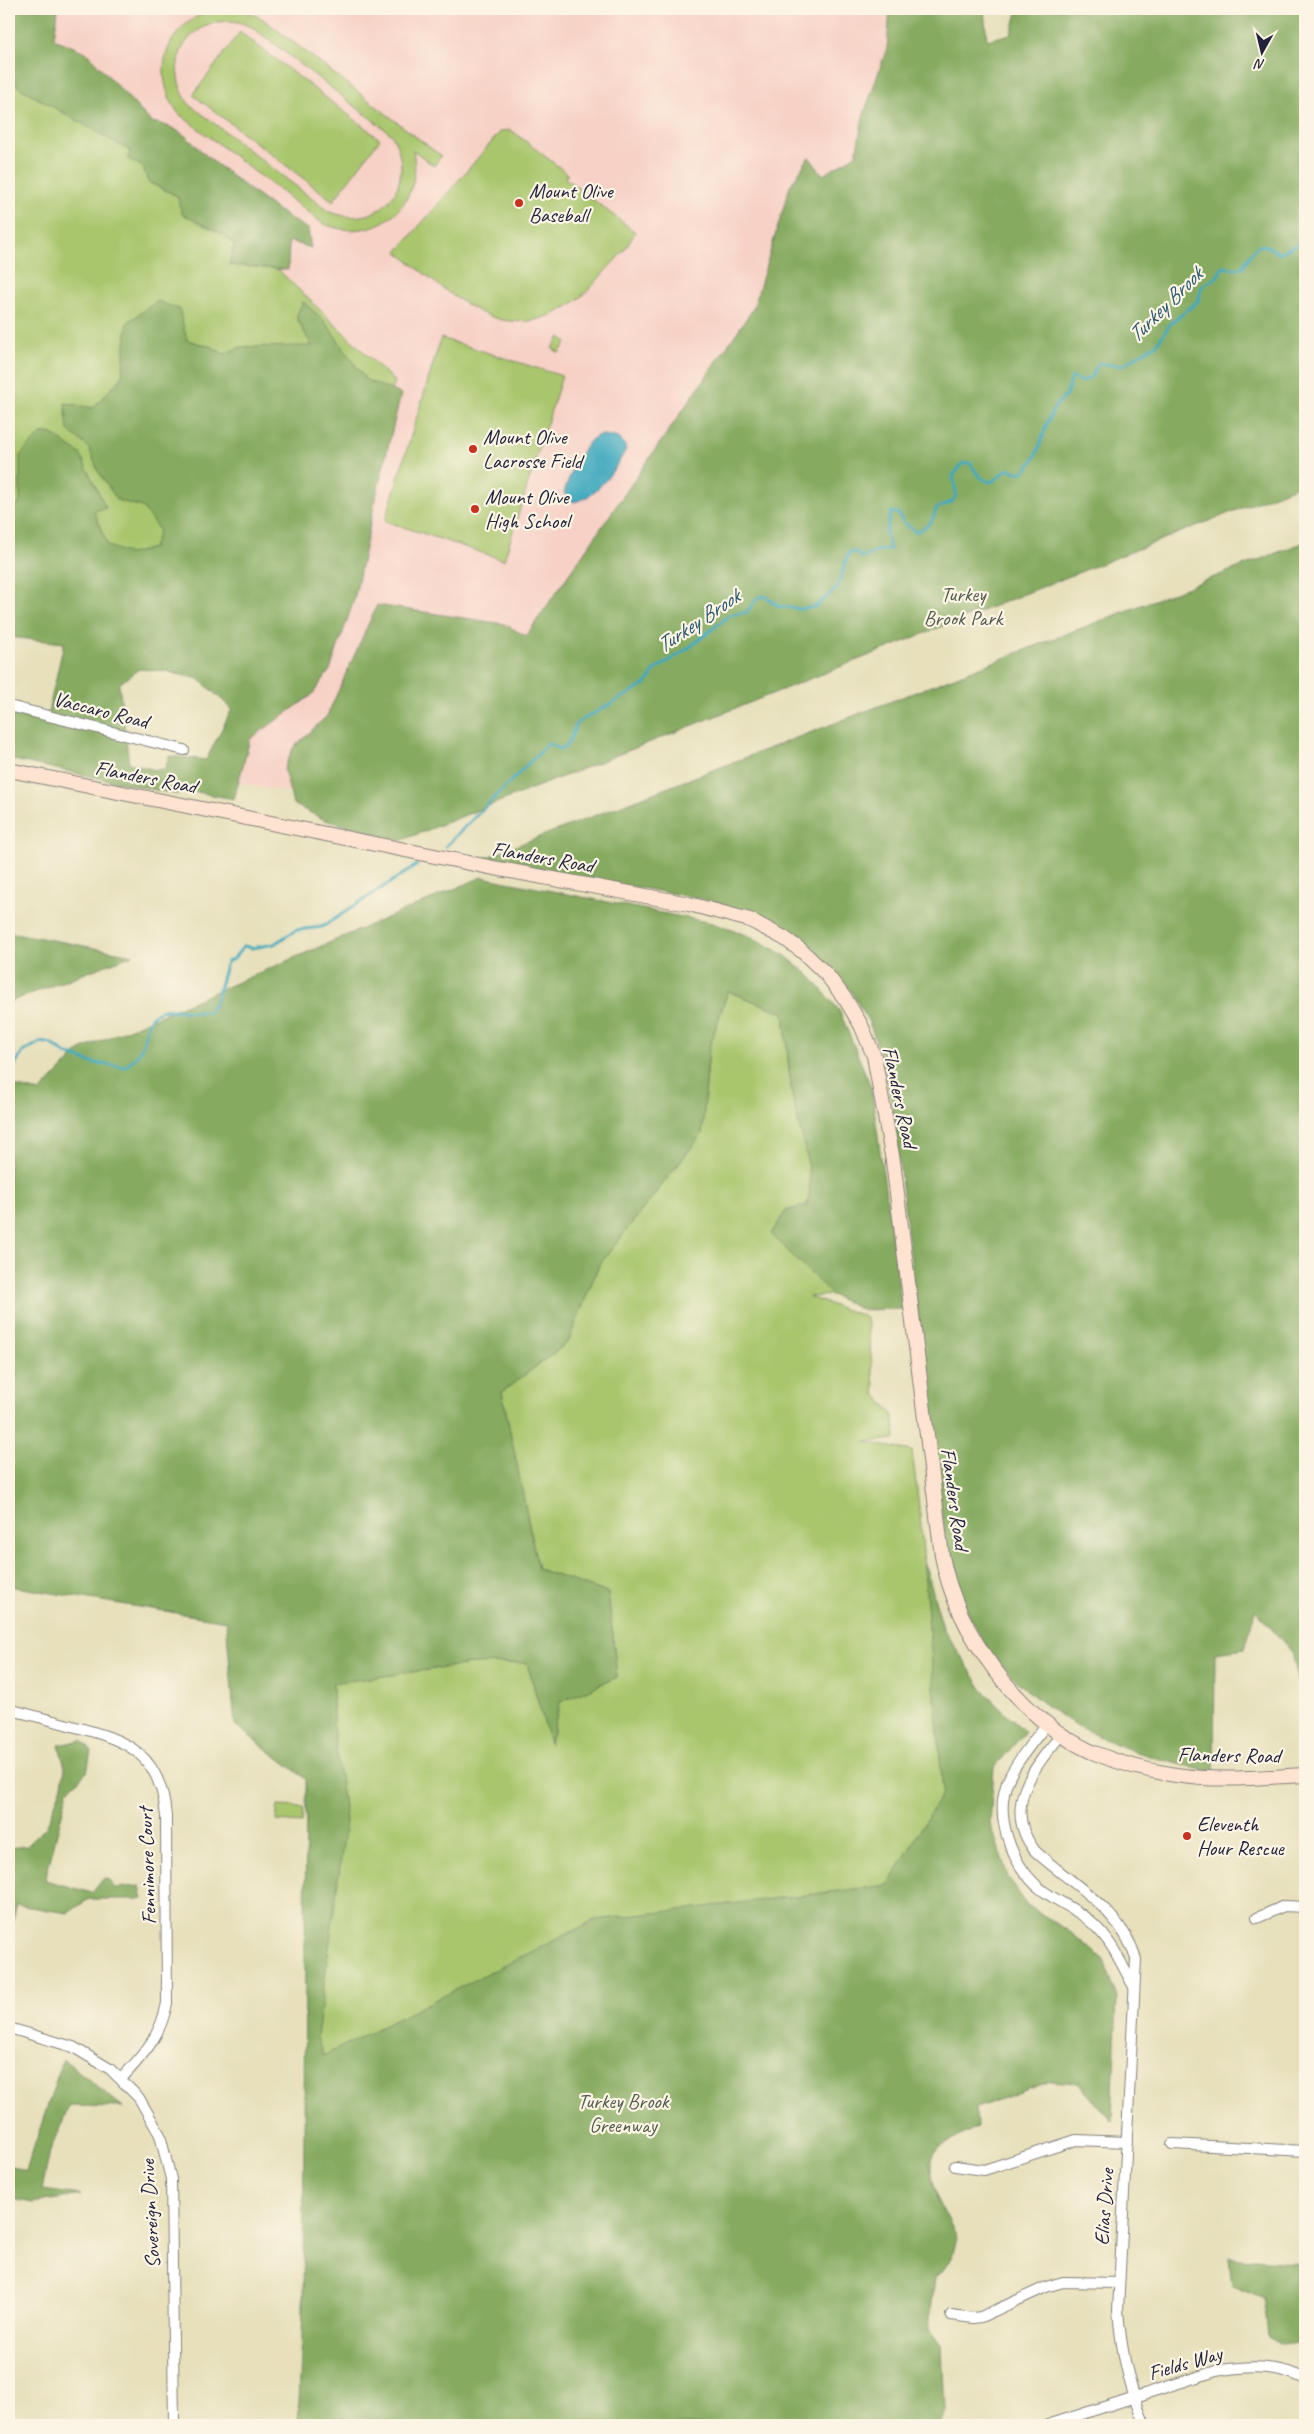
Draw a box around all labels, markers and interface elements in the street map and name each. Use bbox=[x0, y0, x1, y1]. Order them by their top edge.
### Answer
north arrow bbox=[1236, 28, 1286, 78]
text: N bbox=[1252, 55, 1266, 73]
place label: Mount Olive Baseball bbox=[529, 178, 615, 228]
marker: Mount Olive Baseball bbox=[513, 197, 525, 209]
water label: Turkey Brook bbox=[1121, 259, 1211, 349]
place label: Mount Olive Lacrosse Field bbox=[483, 424, 585, 474]
marker: Mount Olive Lacrosse Field bbox=[467, 443, 479, 455]
place label: Mount Olive High School bbox=[485, 484, 573, 534]
marker: Mount Olive High School bbox=[469, 503, 481, 515]
water label: Turkey Brook bbox=[651, 581, 749, 659]
park label: Turkey Brook Park bbox=[924, 581, 1005, 631]
street label: Vaccaro Road bbox=[51, 686, 155, 735]
street label: Flanders Road bbox=[93, 754, 202, 800]
street label: Flanders Road bbox=[490, 835, 599, 879]
street label: Flanders Road bbox=[877, 1044, 924, 1153]
street label: Flanders Road bbox=[935, 1446, 975, 1554]
street label: Flanders Road bbox=[1177, 1741, 1283, 1769]
street label: Fennimore Court bbox=[132, 1804, 162, 1925]
place label: Eleventh Hour Rescue bbox=[1197, 1811, 1285, 1861]
marker: Eleventh Hour Rescue bbox=[1181, 1830, 1193, 1842]
park label: Turkey Brook Greenway bbox=[578, 2088, 670, 2138]
street label: Sovereign Drive bbox=[134, 2158, 166, 2269]
street label: Elias Drive bbox=[1088, 2166, 1120, 2246]
street label: Fields Way bbox=[1145, 2340, 1227, 2386]

